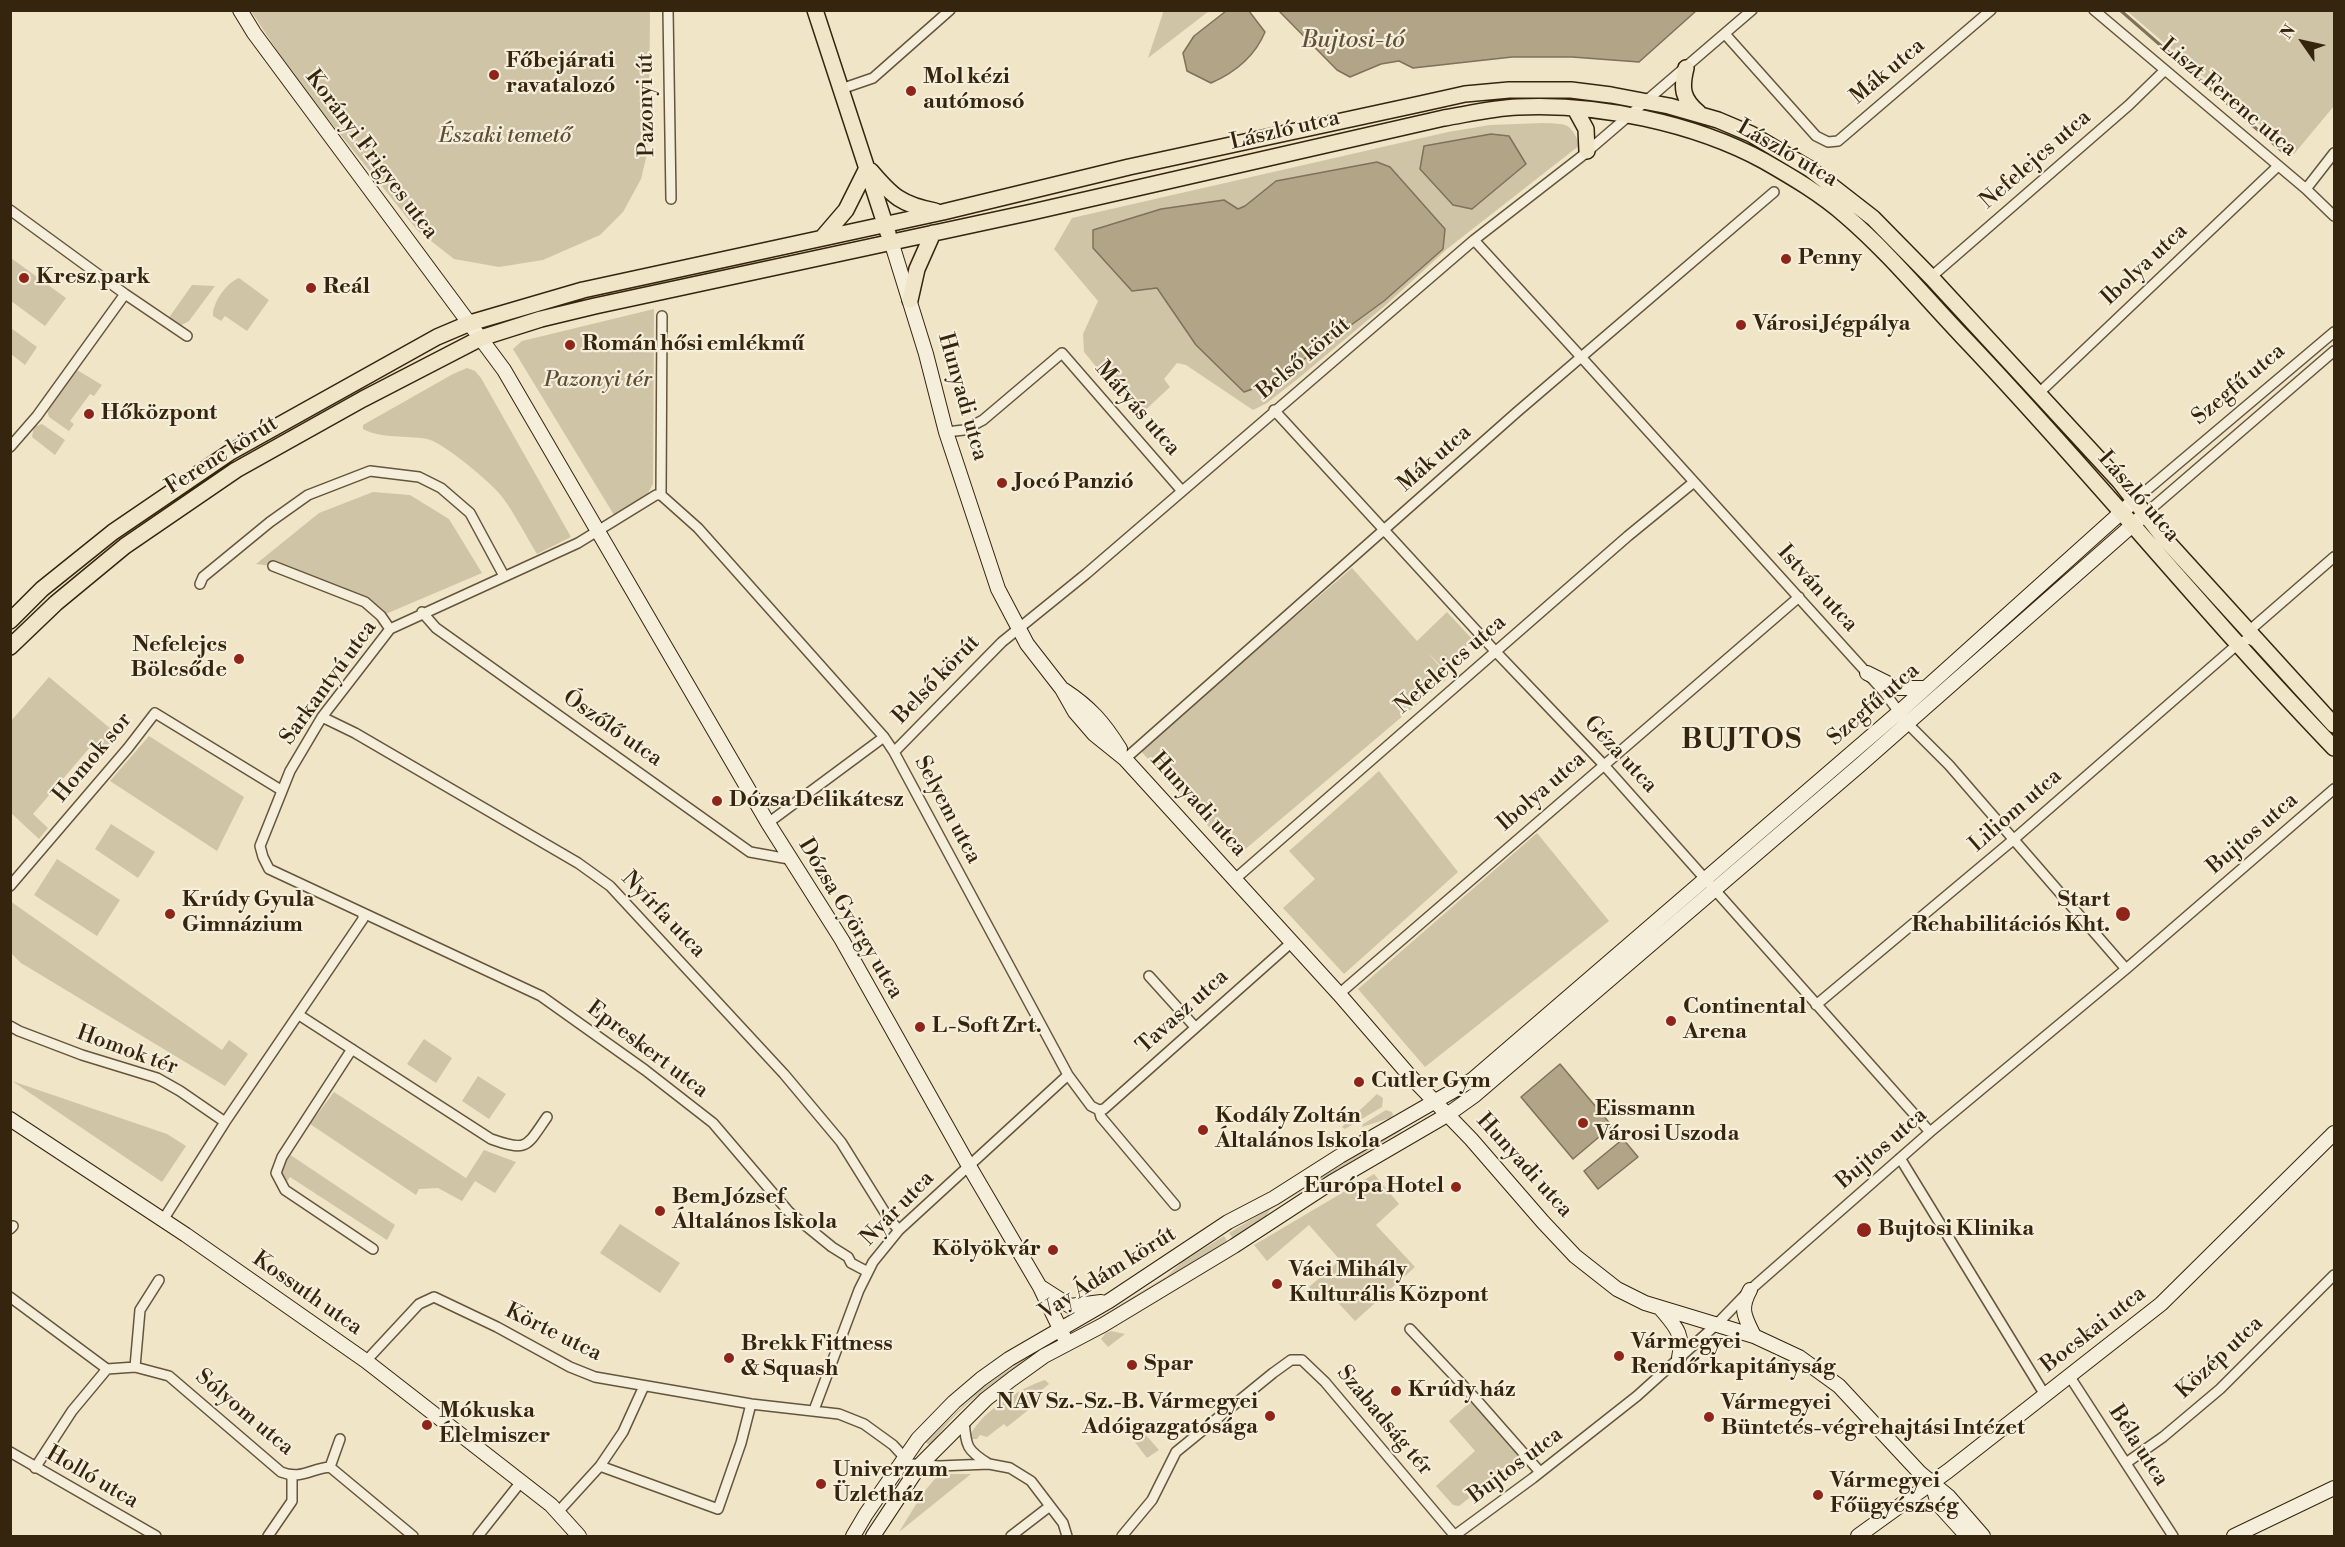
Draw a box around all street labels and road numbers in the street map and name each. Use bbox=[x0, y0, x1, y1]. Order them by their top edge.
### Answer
street label: Mák utca bbox=[1845, 33, 1931, 111]
street label: Liszt Ferenc utca bbox=[2154, 33, 2302, 163]
street label: Pazonyi út bbox=[633, 53, 661, 157]
street label: Korányi Frigyes utca bbox=[299, 65, 443, 245]
street label: Nefelejcs utca bbox=[1975, 105, 2097, 215]
street label: László utca bbox=[1228, 106, 1342, 156]
street label: László utca bbox=[1732, 115, 1842, 193]
street label: Ibolya utca bbox=[2096, 218, 2194, 312]
street label: Belső körút bbox=[1252, 312, 1356, 406]
street label: Hunyadi utca bbox=[931, 330, 993, 464]
street label: Szegfű utca bbox=[2187, 339, 2291, 431]
street label: Mátyás utca bbox=[1089, 356, 1185, 462]
street label: Ferenc körút bbox=[161, 411, 283, 501]
street label: Mák utca bbox=[1393, 420, 1477, 498]
street label: László utca bbox=[2091, 446, 2185, 548]
street label: István utca bbox=[1771, 540, 1863, 638]
street label: Nefelejcs utca bbox=[1390, 610, 1512, 720]
street label: Sarkantyú utca bbox=[275, 616, 383, 750]
street label: Belső körút bbox=[888, 630, 986, 730]
street label: Szegfű utca bbox=[1823, 658, 1925, 752]
street label: Ószőlő utca bbox=[557, 685, 667, 773]
street label: Homok sor bbox=[48, 708, 138, 808]
street label: Géza utca bbox=[1578, 711, 1662, 799]
street label: Ibolya utca bbox=[1492, 746, 1592, 838]
street label: Hunyadi utca bbox=[1144, 747, 1252, 863]
street label: Selyem utca bbox=[908, 752, 986, 868]
street label: Liliom utca bbox=[1964, 764, 2068, 858]
street label: Bujtos utca bbox=[2202, 787, 2304, 881]
street label: Dózsa György utca bbox=[792, 834, 908, 1004]
street label: Nyírfa utca bbox=[615, 866, 711, 964]
street label: Tavasz utca bbox=[1132, 964, 1234, 1060]
street label: Epreskert utca bbox=[581, 996, 713, 1104]
street label: Homok tér bbox=[73, 1020, 181, 1082]
street label: Bujtos utca bbox=[1831, 1102, 1933, 1196]
street label: Hunyadi utca bbox=[1470, 1108, 1578, 1224]
street label: Nyár utca bbox=[856, 1166, 940, 1252]
street label: Vay Ádám körút bbox=[1035, 1221, 1181, 1327]
street label: Kossuth utca bbox=[247, 1246, 367, 1342]
street label: Bocskai utca bbox=[2036, 1281, 2152, 1379]
street label: Körte utca bbox=[501, 1298, 605, 1368]
street label: Közép utca bbox=[2171, 1311, 2269, 1405]
street label: Szabadság tér bbox=[1330, 1361, 1438, 1481]
street label: Sólyom utca bbox=[189, 1364, 299, 1462]
street label: Béla utca bbox=[2102, 1401, 2174, 1491]
street label: Bujtos utca bbox=[1463, 1422, 1569, 1510]
street label: Holló utca bbox=[41, 1441, 143, 1515]

